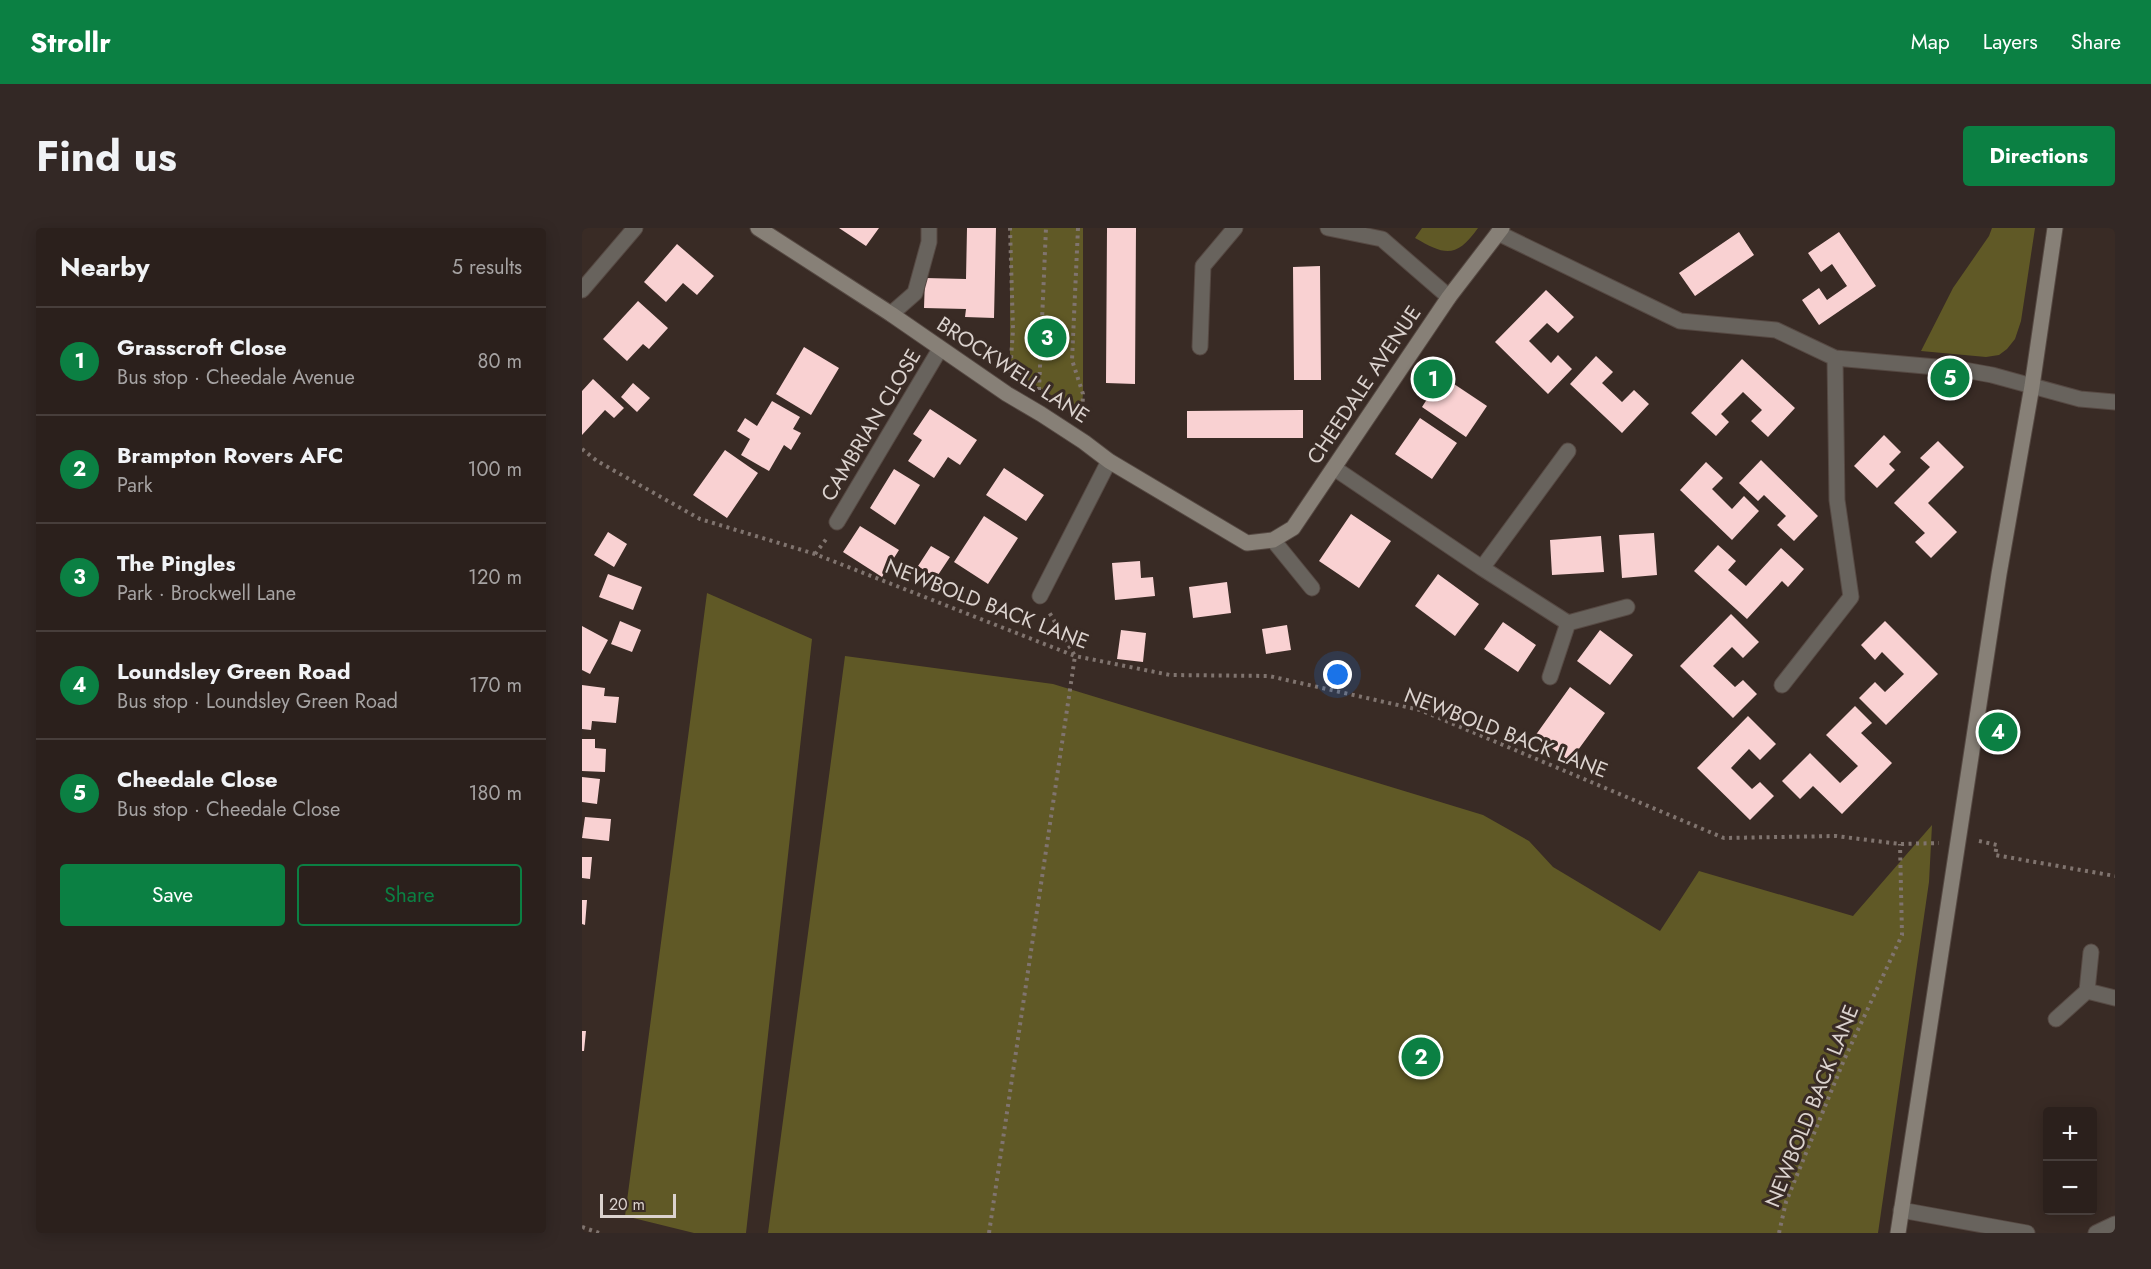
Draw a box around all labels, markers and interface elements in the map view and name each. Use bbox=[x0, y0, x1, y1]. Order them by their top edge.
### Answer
text: Strollr bbox=[30, 22, 111, 63]
text: Map bbox=[1911, 27, 1950, 57]
text: Layers bbox=[1983, 27, 2038, 57]
text: Share bbox=[2071, 27, 2121, 57]
text: Find us bbox=[36, 126, 177, 187]
button: Directions bbox=[1963, 126, 2115, 186]
text: Nearby bbox=[60, 248, 149, 286]
text: 5 results bbox=[452, 253, 522, 282]
street label: CHEEDALE AVENUE bbox=[1300, 300, 1428, 470]
street label: BROCKWELL LANE bbox=[931, 309, 1095, 431]
pin: 3 bbox=[1028, 316, 1066, 360]
text: Grasscroft Close bbox=[117, 331, 287, 363]
street label: CAMBRIAN CLOSE bbox=[814, 343, 928, 507]
text: 1 bbox=[74, 347, 85, 376]
text: 80 m bbox=[477, 347, 522, 376]
pin: 1 bbox=[1414, 356, 1452, 402]
pin: 5 bbox=[1930, 356, 1970, 400]
text: Bus stop · Cheedale Avenue bbox=[117, 363, 355, 392]
text: Brampton Rovers AFC bbox=[117, 439, 344, 471]
text: 2 bbox=[73, 455, 86, 484]
text: 100 m bbox=[467, 455, 522, 484]
text: Park bbox=[117, 471, 153, 500]
text: The Pingles bbox=[117, 547, 236, 579]
street label: NEWBOLD BACK LANE bbox=[881, 551, 1093, 657]
text: 3 bbox=[73, 563, 86, 592]
text: 120 m bbox=[468, 563, 522, 592]
text: Park · Brockwell Lane bbox=[117, 579, 296, 608]
text: Loundsley Green Road bbox=[117, 655, 351, 687]
your location bbox=[1323, 660, 1352, 689]
text: 4 bbox=[73, 671, 86, 700]
text: 170 m bbox=[469, 671, 522, 700]
street label: NEWBOLD BACK LANE bbox=[1400, 680, 1612, 786]
text: Bus stop · Loundsley Green Road bbox=[117, 687, 398, 716]
pin: 4 bbox=[1978, 710, 2018, 754]
text: Cheedale Close bbox=[117, 763, 278, 795]
text: 5 bbox=[73, 779, 86, 808]
text: 180 m bbox=[468, 779, 522, 808]
text: Bus stop · Cheedale Close bbox=[117, 795, 340, 824]
button: Save bbox=[60, 864, 285, 926]
button: Share bbox=[297, 864, 522, 926]
street label: NEWBOLD BACK LANE bbox=[1758, 1000, 1866, 1212]
pin: 2 bbox=[1402, 1034, 1440, 1080]
map controls bbox=[2043, 1107, 2097, 1215]
button: + bbox=[2043, 1107, 2097, 1161]
button: − bbox=[2043, 1161, 2097, 1215]
scale bar bbox=[600, 1191, 676, 1218]
text: 20 m bbox=[609, 1193, 645, 1216]

